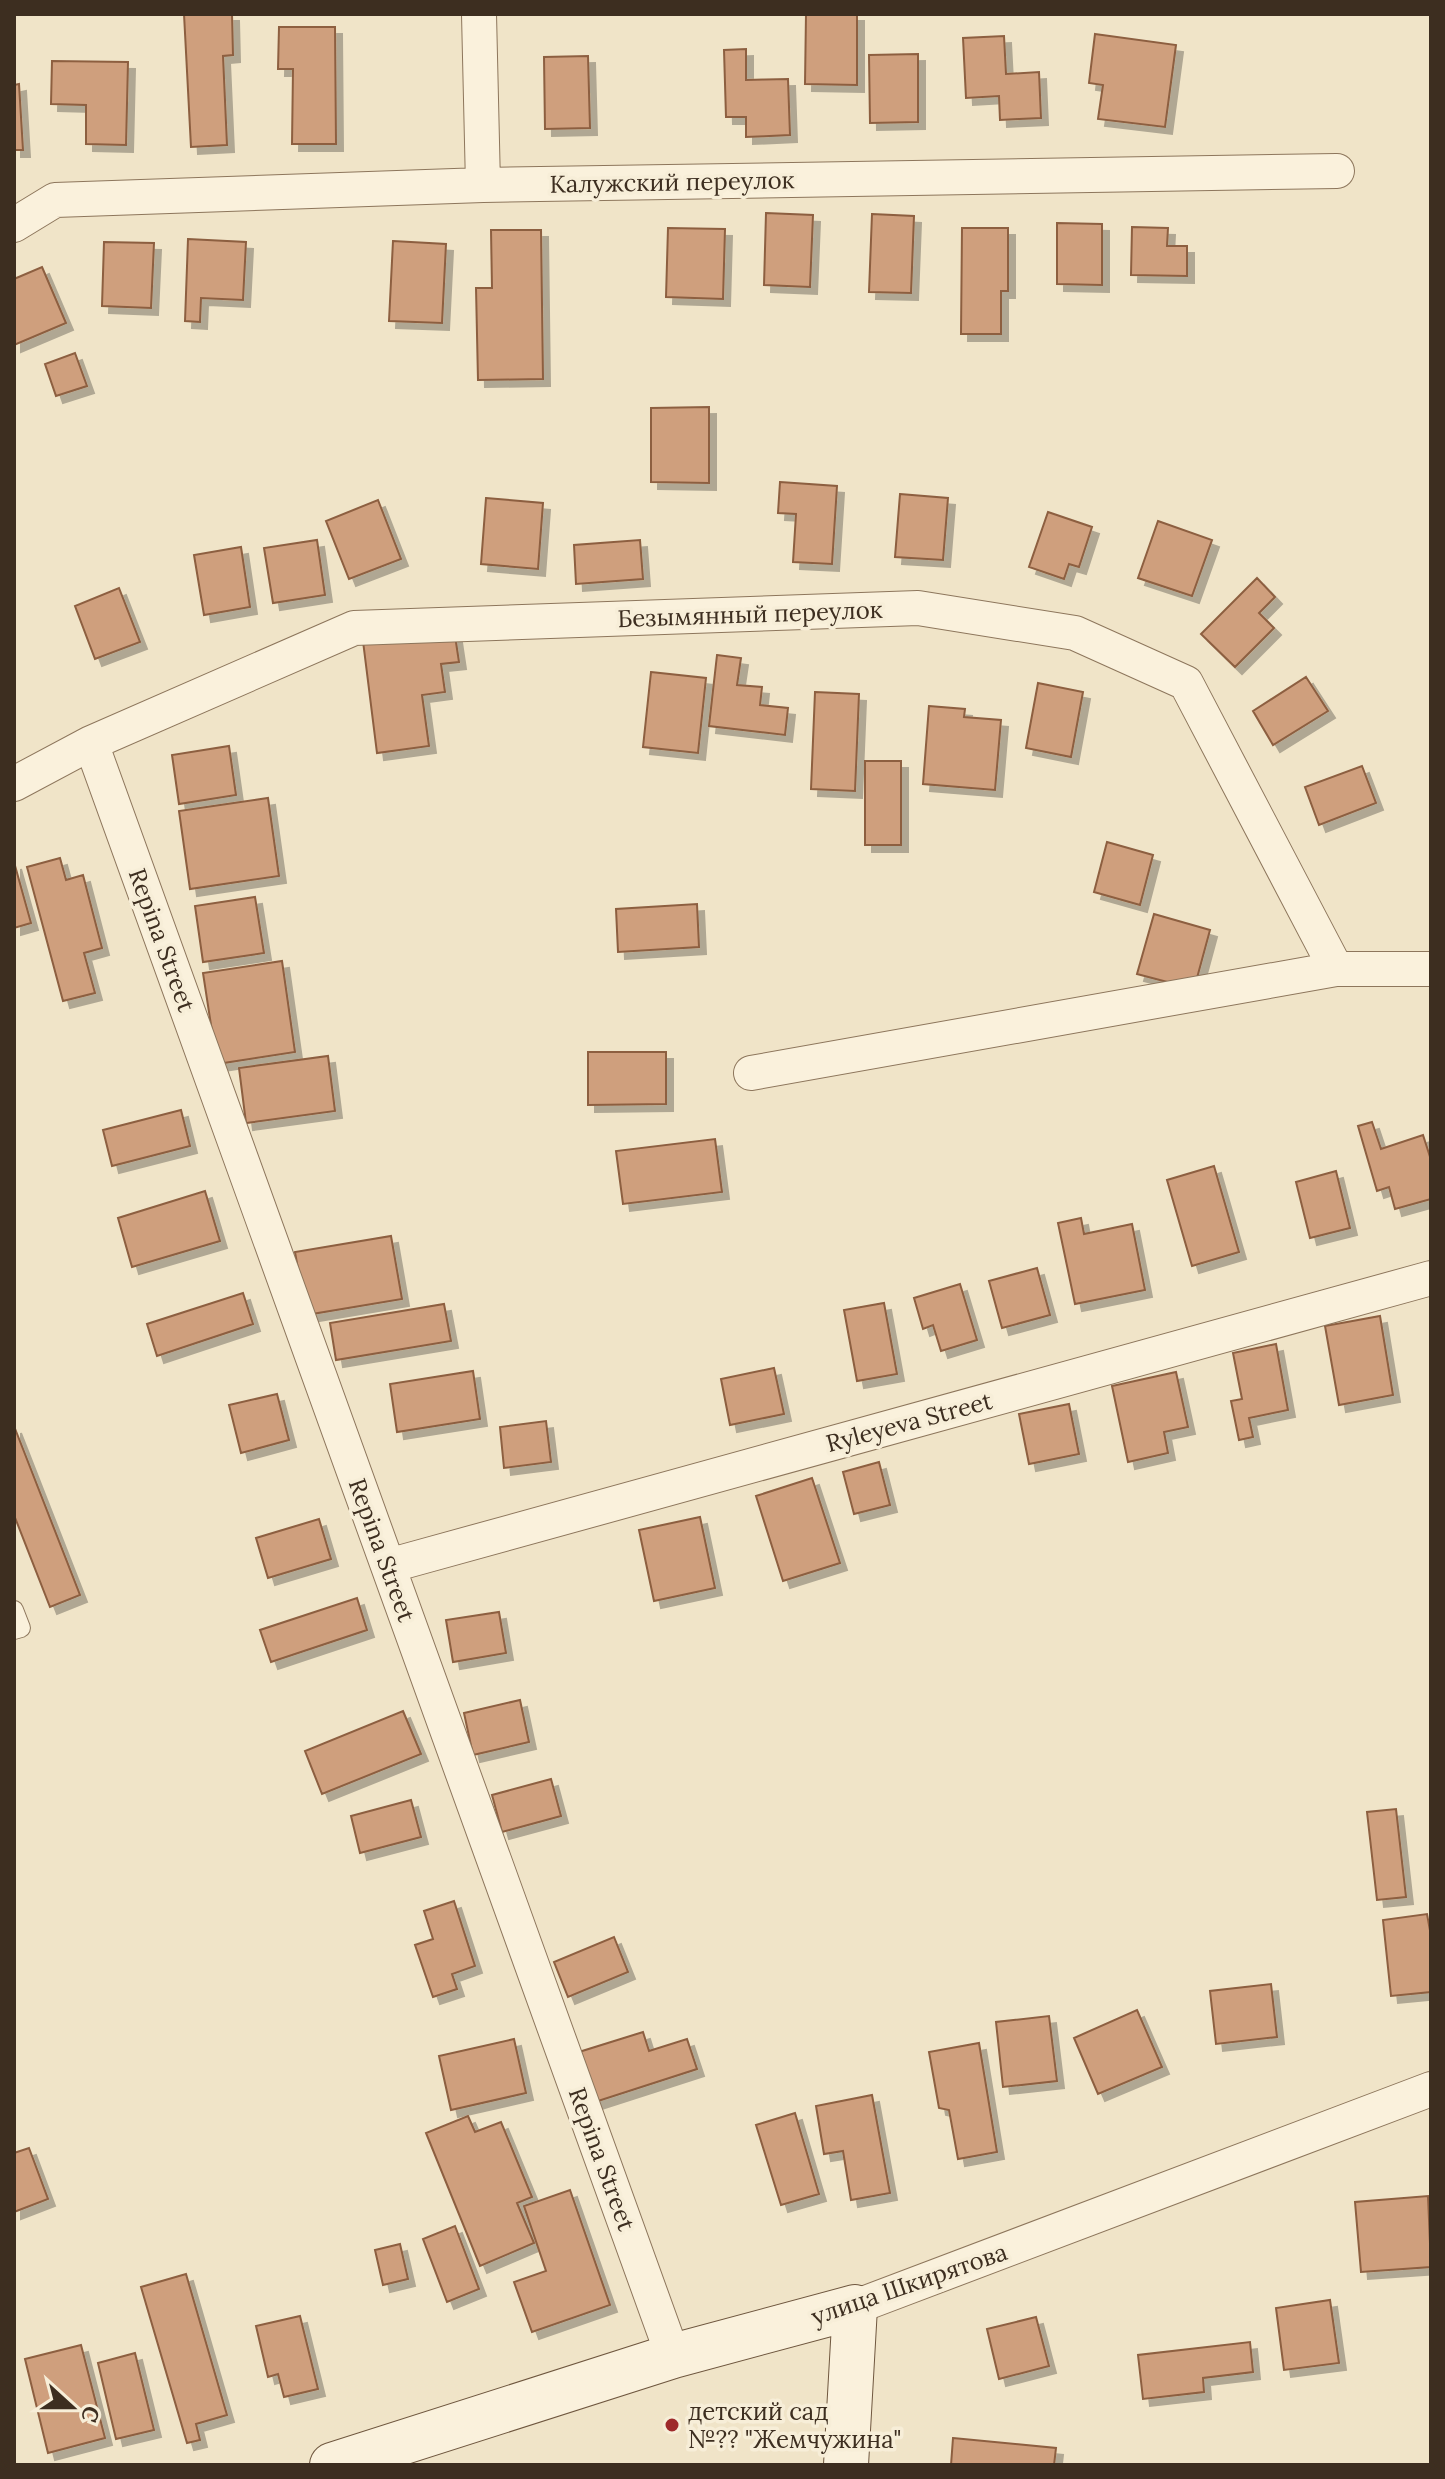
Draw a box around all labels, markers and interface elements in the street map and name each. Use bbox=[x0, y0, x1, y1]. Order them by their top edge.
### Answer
street label: Калужский переулок bbox=[549, 164, 795, 200]
street label: Безымянный переулок bbox=[617, 594, 883, 634]
street label: Repina Street bbox=[122, 864, 203, 1017]
street label: Ryleyeva Street bbox=[822, 1385, 996, 1459]
street label: Repina Street bbox=[342, 1474, 423, 1627]
street label: Repina Street bbox=[562, 2083, 643, 2236]
street label: улица Шкирятова bbox=[807, 2236, 1011, 2332]
north arrow bbox=[32, 2367, 112, 2447]
place label: детский сад №?? "Жемчужина" bbox=[688, 2396, 902, 2455]
text: С bbox=[75, 2402, 106, 2426]
marker: детский сад №?? "Жемчужина" bbox=[663, 2416, 681, 2434]

